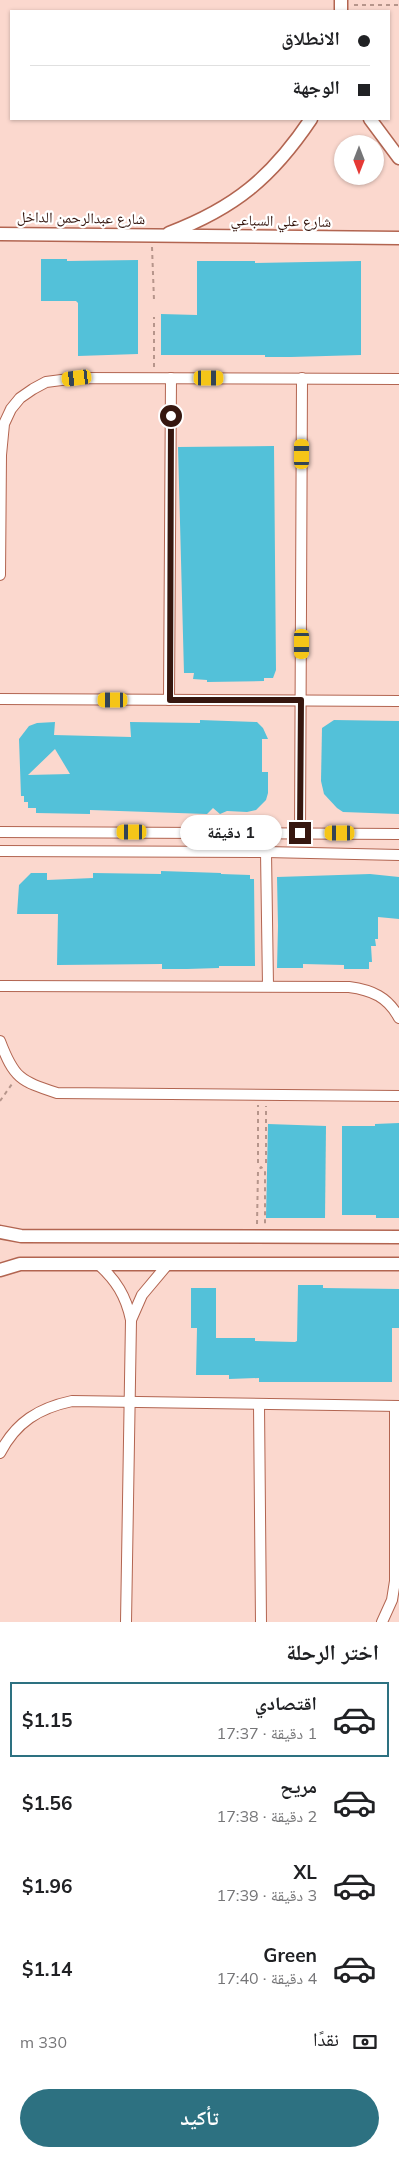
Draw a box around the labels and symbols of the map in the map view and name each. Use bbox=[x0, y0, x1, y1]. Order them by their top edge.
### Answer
north arrow bbox=[334, 135, 384, 185]
street label: شارع عبدالرحمن الداخل bbox=[17, 207, 146, 229]
street label: شارع علي السباعي bbox=[230, 210, 332, 234]
car bbox=[61, 369, 92, 387]
car bbox=[194, 371, 224, 386]
route start bbox=[160, 405, 182, 427]
car bbox=[294, 439, 309, 469]
car bbox=[294, 629, 309, 659]
car bbox=[98, 693, 128, 708]
callout: 1 دقيقة bbox=[180, 816, 282, 850]
route end bbox=[289, 822, 311, 844]
car bbox=[117, 825, 147, 840]
car bbox=[325, 826, 355, 841]

